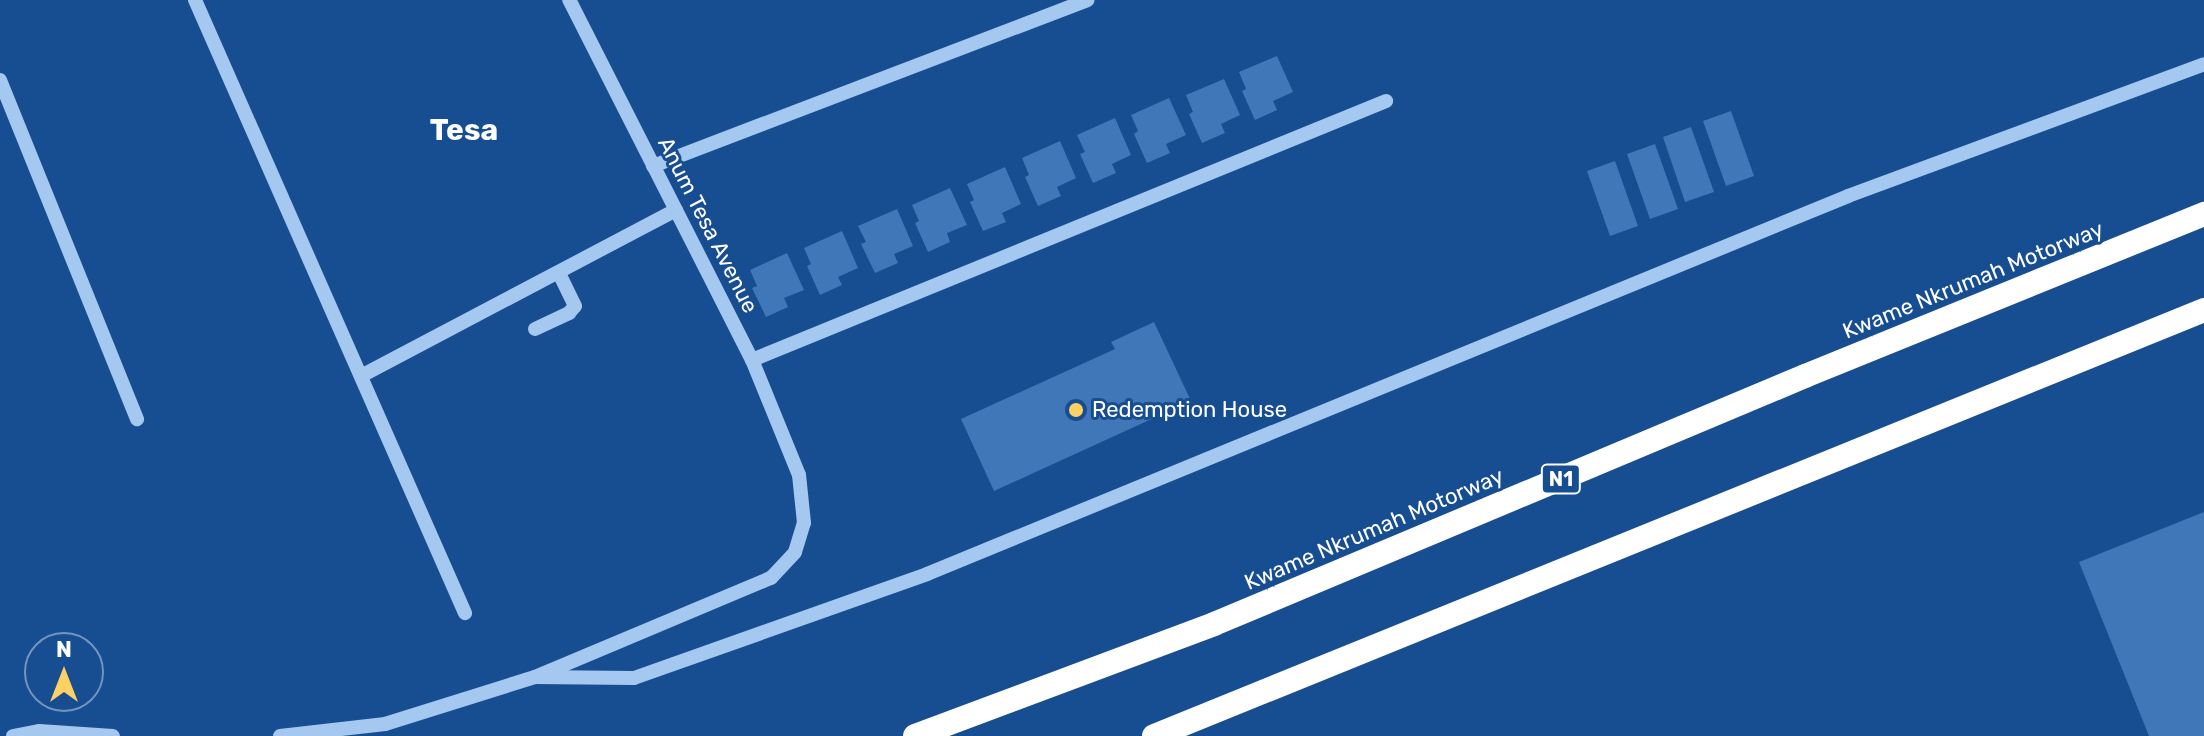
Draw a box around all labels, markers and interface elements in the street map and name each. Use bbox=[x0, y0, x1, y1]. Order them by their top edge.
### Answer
district label: Tesa bbox=[430, 112, 498, 148]
street label: Anum Tesa Avenue bbox=[652, 132, 764, 318]
street label: Kwame Nkrumah Motorway bbox=[1839, 216, 2107, 344]
place label: Redemption House bbox=[1092, 397, 1287, 423]
marker: Redemption House bbox=[1067, 401, 1085, 419]
street label: Kwame Nkrumah Motorway bbox=[1241, 462, 1507, 596]
road number: N1 bbox=[1539, 463, 1583, 495]
north arrow bbox=[24, 632, 104, 712]
text: N bbox=[56, 636, 72, 663]

